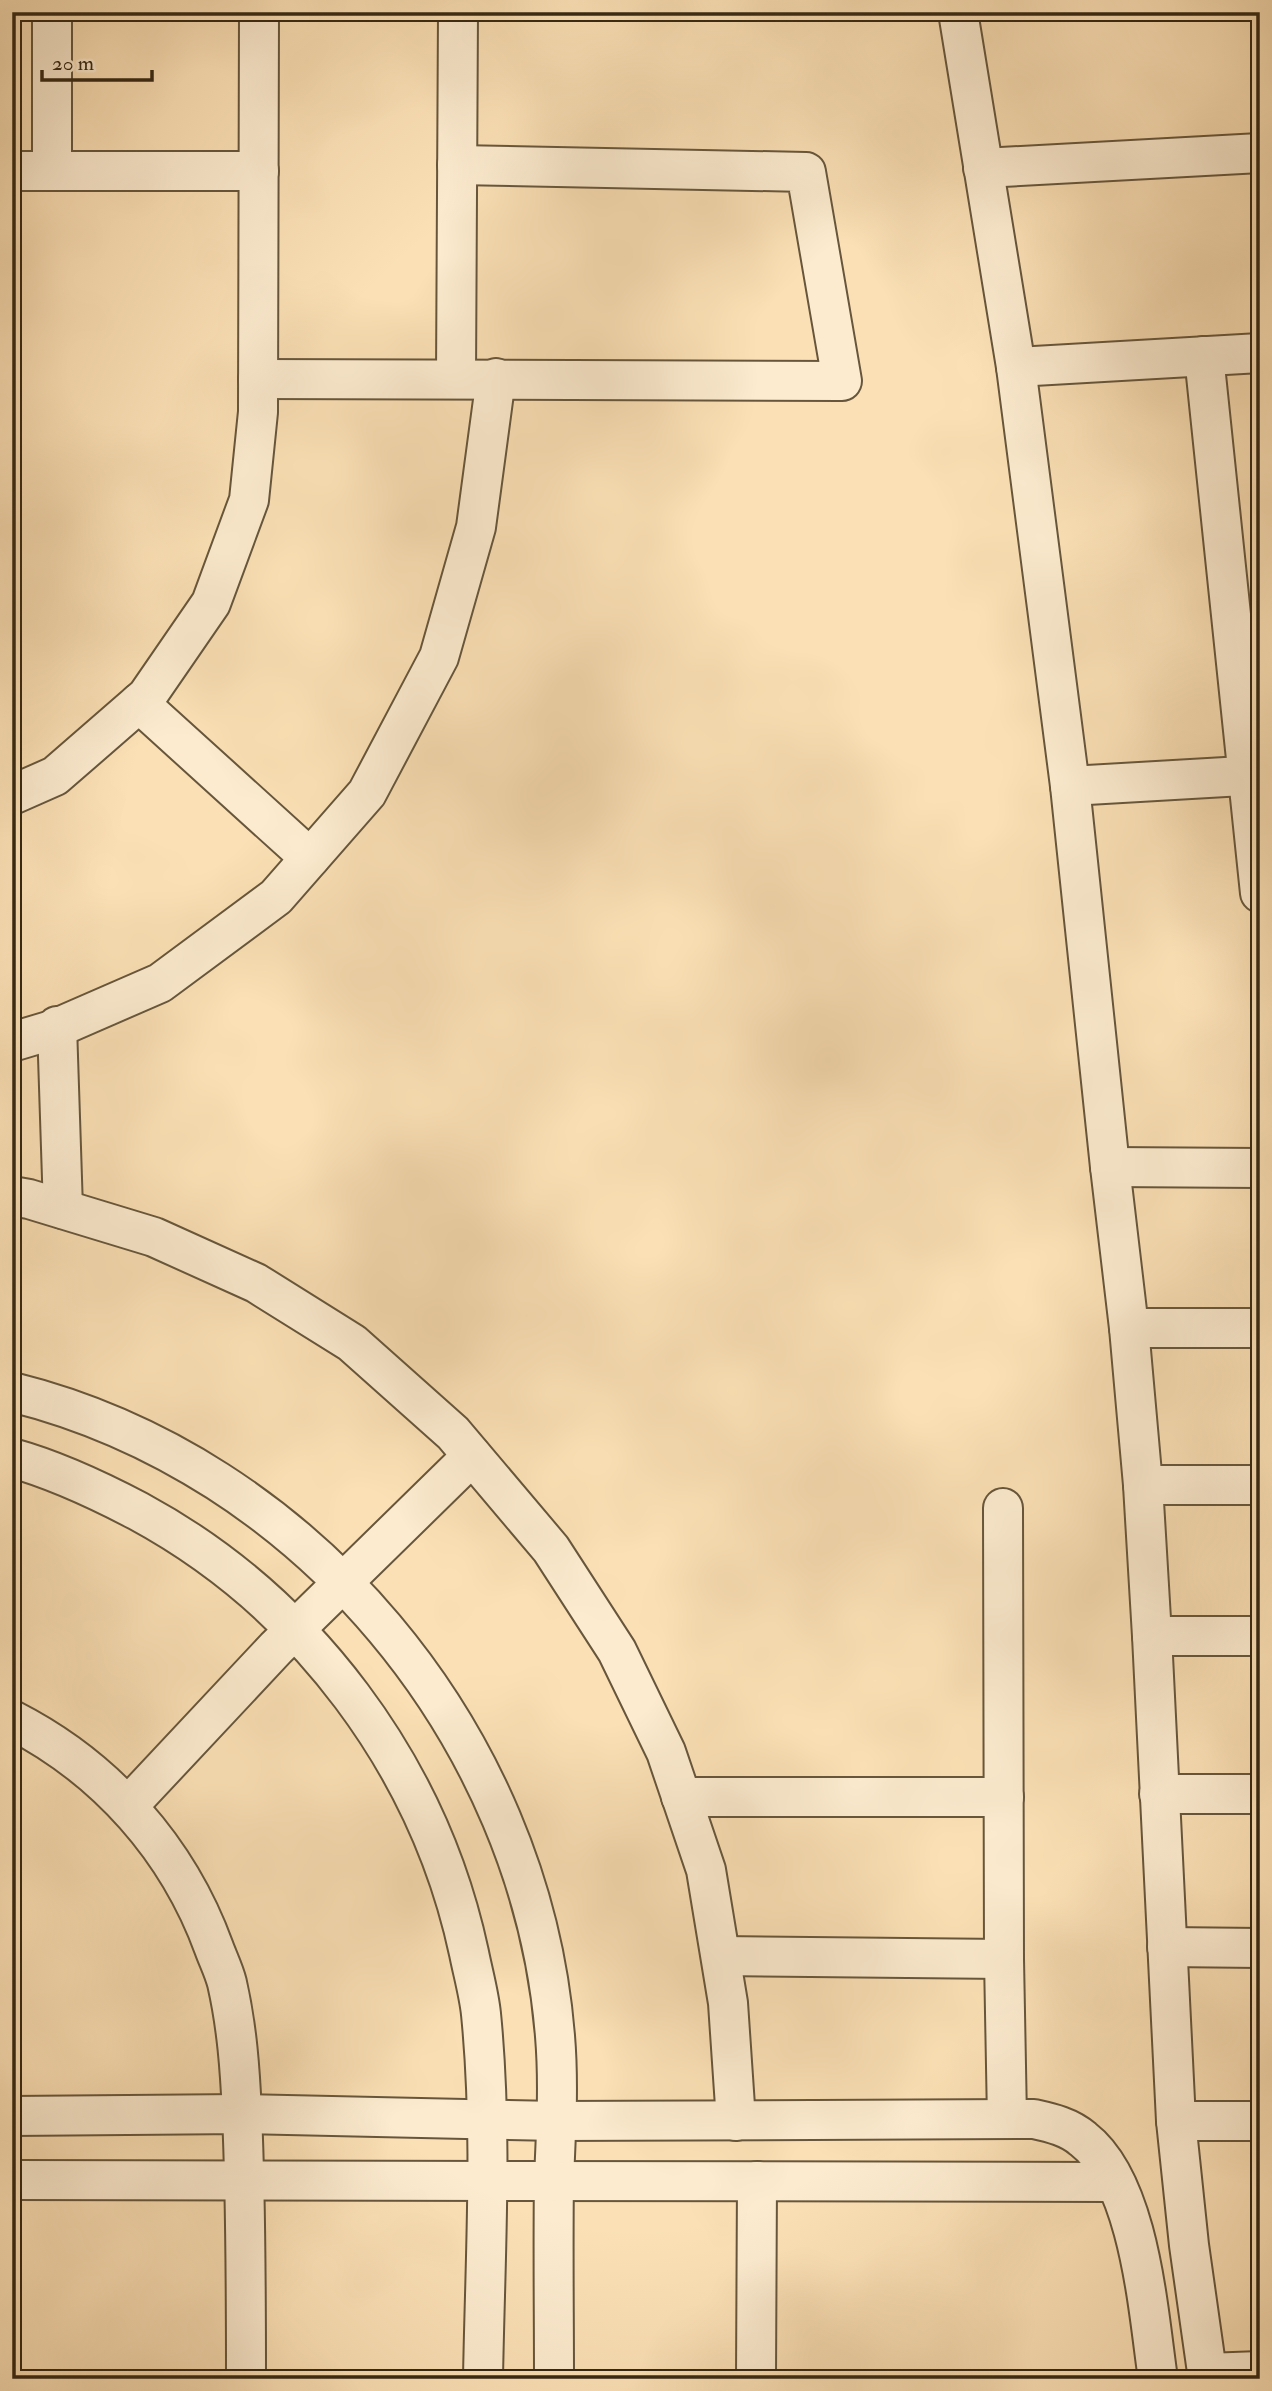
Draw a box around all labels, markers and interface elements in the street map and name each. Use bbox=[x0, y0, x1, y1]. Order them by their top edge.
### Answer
scale bar bbox=[42, 38, 152, 82]
text: 20 m bbox=[52, 50, 94, 77]

